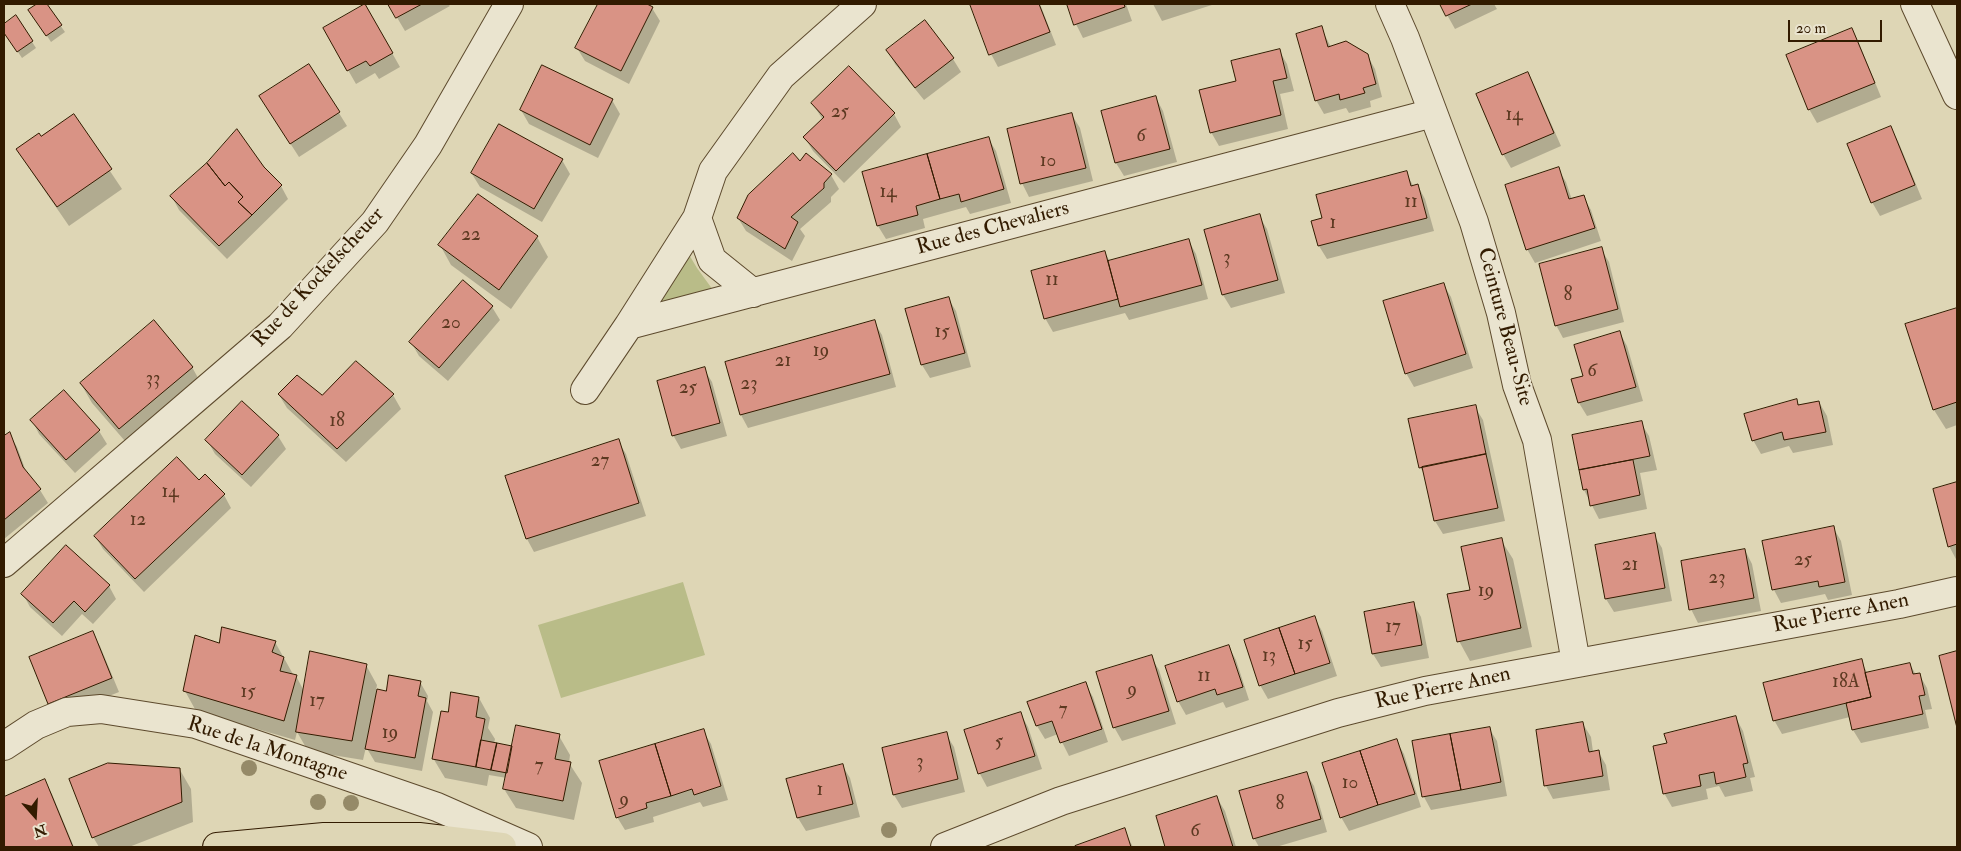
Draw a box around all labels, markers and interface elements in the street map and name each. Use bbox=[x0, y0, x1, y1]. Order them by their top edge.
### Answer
scale bar bbox=[1791, 10, 1885, 42]
text: 20 m bbox=[1796, 19, 1826, 38]
house number: 25 bbox=[831, 102, 849, 124]
house number: 14 bbox=[1505, 105, 1523, 127]
house number: 6 bbox=[1136, 126, 1146, 148]
house number: 10 bbox=[1040, 151, 1056, 173]
house number: 14 bbox=[879, 182, 897, 204]
house number: 11 bbox=[1404, 192, 1418, 214]
street label: Rue des Chevaliers bbox=[914, 197, 1072, 261]
street label: Rue de Kockelscheuer bbox=[248, 203, 390, 353]
house number: 1 bbox=[1330, 213, 1336, 235]
house number: 22 bbox=[461, 225, 481, 247]
street label: Ceinture Beau-Site bbox=[1471, 245, 1537, 409]
house number: 3 bbox=[1223, 248, 1231, 270]
house number: 11 bbox=[1045, 270, 1059, 292]
house number: 8 bbox=[1564, 285, 1572, 307]
house number: 20 bbox=[441, 313, 461, 335]
house number: 15 bbox=[934, 322, 950, 344]
house number: 19 bbox=[813, 341, 829, 363]
house number: 21 bbox=[775, 351, 791, 373]
house number: 6 bbox=[1587, 361, 1597, 383]
house number: 33 bbox=[146, 369, 160, 391]
house number: 23 bbox=[741, 374, 757, 396]
house number: 25 bbox=[679, 378, 697, 400]
house number: 18 bbox=[329, 411, 345, 433]
house number: 27 bbox=[591, 451, 609, 473]
house number: 14 bbox=[161, 482, 179, 504]
house number: 12 bbox=[130, 510, 146, 532]
house number: 25 bbox=[1794, 550, 1812, 572]
house number: 21 bbox=[1622, 555, 1638, 577]
house number: 23 bbox=[1709, 568, 1725, 590]
house number: 19 bbox=[1478, 581, 1494, 603]
street label: Rue Pierre Anen bbox=[1771, 588, 1911, 640]
house number: 17 bbox=[1385, 617, 1401, 639]
house number: 15 bbox=[1297, 634, 1313, 656]
house number: 13 bbox=[1262, 646, 1276, 668]
street label: Rue Pierre Anen bbox=[1373, 662, 1513, 716]
house number: 11 bbox=[1197, 666, 1211, 688]
house number: 18A bbox=[1832, 672, 1860, 694]
house number: 9 bbox=[1127, 680, 1137, 702]
house number: 15 bbox=[240, 682, 256, 704]
house number: 17 bbox=[309, 691, 325, 713]
house number: 7 bbox=[1059, 700, 1067, 722]
street label: Rue de la Montagne bbox=[184, 712, 350, 788]
house number: 19 bbox=[382, 723, 398, 745]
house number: 5 bbox=[995, 732, 1003, 754]
house number: 3 bbox=[916, 752, 924, 774]
house number: 7 bbox=[535, 756, 543, 778]
house number: 10 bbox=[1342, 773, 1358, 795]
house number: 1 bbox=[817, 780, 823, 802]
house number: 9 bbox=[619, 790, 629, 812]
north arrow bbox=[10, 791, 60, 841]
house number: 8 bbox=[1276, 794, 1284, 816]
text: N bbox=[31, 821, 49, 841]
house number: 6 bbox=[1190, 821, 1200, 843]

